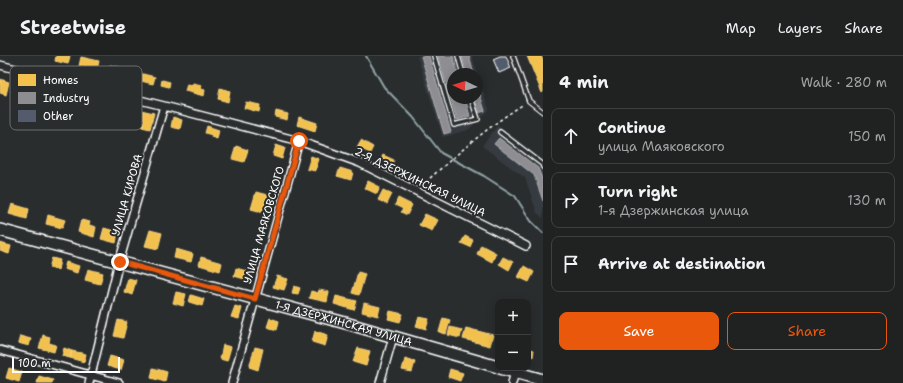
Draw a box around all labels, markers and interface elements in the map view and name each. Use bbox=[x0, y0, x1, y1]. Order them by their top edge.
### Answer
text: Streetwise bbox=[20, 15, 126, 40]
text: Map bbox=[726, 19, 756, 37]
text: Layers bbox=[778, 19, 822, 37]
text: Share bbox=[844, 19, 883, 37]
legend bbox=[10, 66, 142, 130]
north arrow bbox=[447, 68, 483, 104]
text: 4 min bbox=[559, 71, 609, 93]
text: Homes bbox=[43, 73, 79, 88]
text: Walk · 280 m bbox=[801, 74, 887, 91]
text: Industry bbox=[43, 91, 90, 106]
text: Other bbox=[43, 109, 74, 124]
text: Continue bbox=[598, 118, 666, 138]
icon: ahead bbox=[560, 125, 582, 147]
text: 150 m bbox=[848, 128, 886, 145]
route start bbox=[290, 132, 308, 150]
text: улица Маяковского bbox=[598, 138, 725, 155]
street label: 2-Я ДЗЕРЖИНСКАЯ УЛИЦА bbox=[352, 144, 488, 220]
street label: УЛИЦА КИРОВА bbox=[108, 152, 146, 238]
street label: УЛИЦА МАЯКОВСКОГО bbox=[240, 164, 288, 286]
text: Turn right bbox=[598, 182, 678, 202]
icon: right bbox=[560, 189, 582, 211]
text: 130 m bbox=[848, 192, 886, 209]
text: 1-я Дзержинская улица bbox=[598, 202, 749, 219]
route end bbox=[111, 253, 129, 271]
icon: arrive bbox=[560, 253, 582, 275]
text: Arrive at destination bbox=[598, 254, 766, 274]
street label: 1-Я ДЗЕРЖИНСКАЯ УЛИЦА bbox=[273, 297, 414, 349]
map controls bbox=[495, 299, 531, 371]
button: + bbox=[495, 299, 531, 335]
button: Save bbox=[559, 312, 719, 350]
button: Share bbox=[727, 312, 887, 350]
button: − bbox=[495, 335, 531, 371]
scale bar bbox=[12, 355, 120, 374]
text: 100 m bbox=[18, 356, 51, 371]

